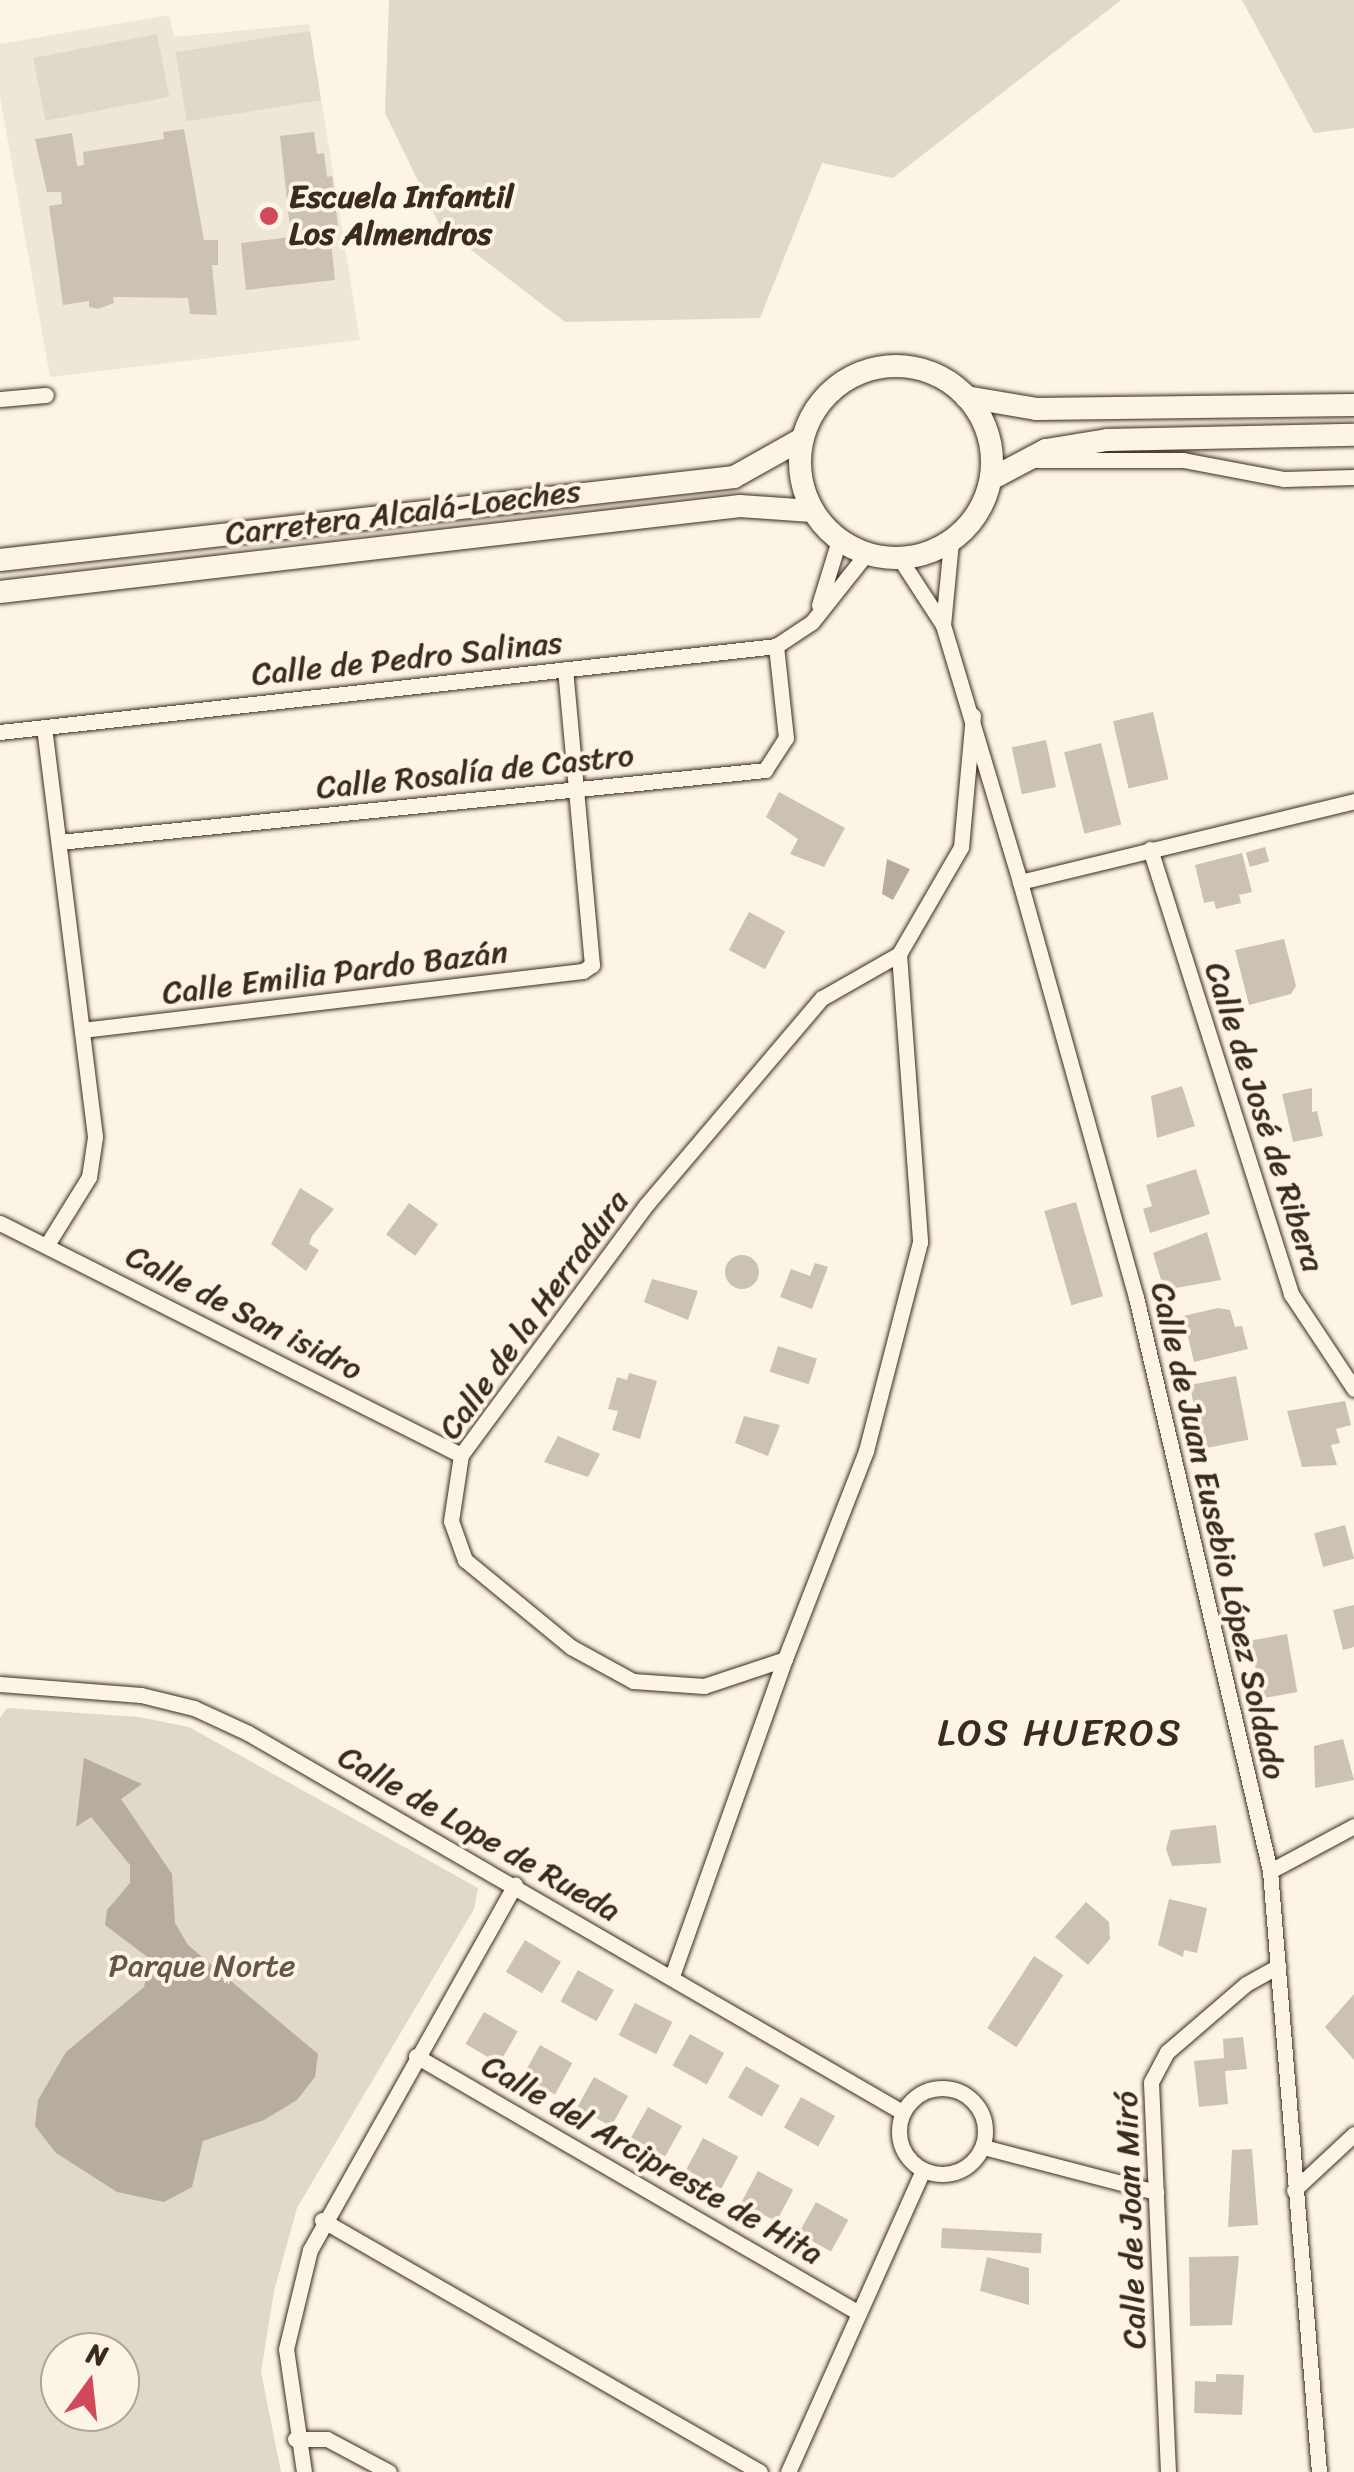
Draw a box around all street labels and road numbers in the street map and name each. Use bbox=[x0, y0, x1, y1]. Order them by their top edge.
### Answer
street label: Carretera Alcalá-Loeches bbox=[224, 472, 582, 554]
street label: Calle de Pedro Salinas bbox=[250, 624, 564, 694]
street label: Calle Rosalía de Castro bbox=[312, 736, 638, 808]
street label: Calle Emilia Pardo Bazán bbox=[160, 933, 510, 1013]
street label: Calle de José de Ribera bbox=[1196, 957, 1332, 1277]
street label: Calle de la Herradura bbox=[431, 1183, 637, 1447]
street label: Calle de San isidro bbox=[119, 1237, 369, 1389]
street label: Calle de Juan Eusebio López Soldado bbox=[1142, 1278, 1294, 1784]
street label: Calle de Lope de Rueda bbox=[330, 1737, 628, 1931]
street label: Calle del Arcipreste de Hita bbox=[474, 2046, 830, 2274]
street label: Calle de Joan Miró bbox=[1107, 2090, 1155, 2350]

